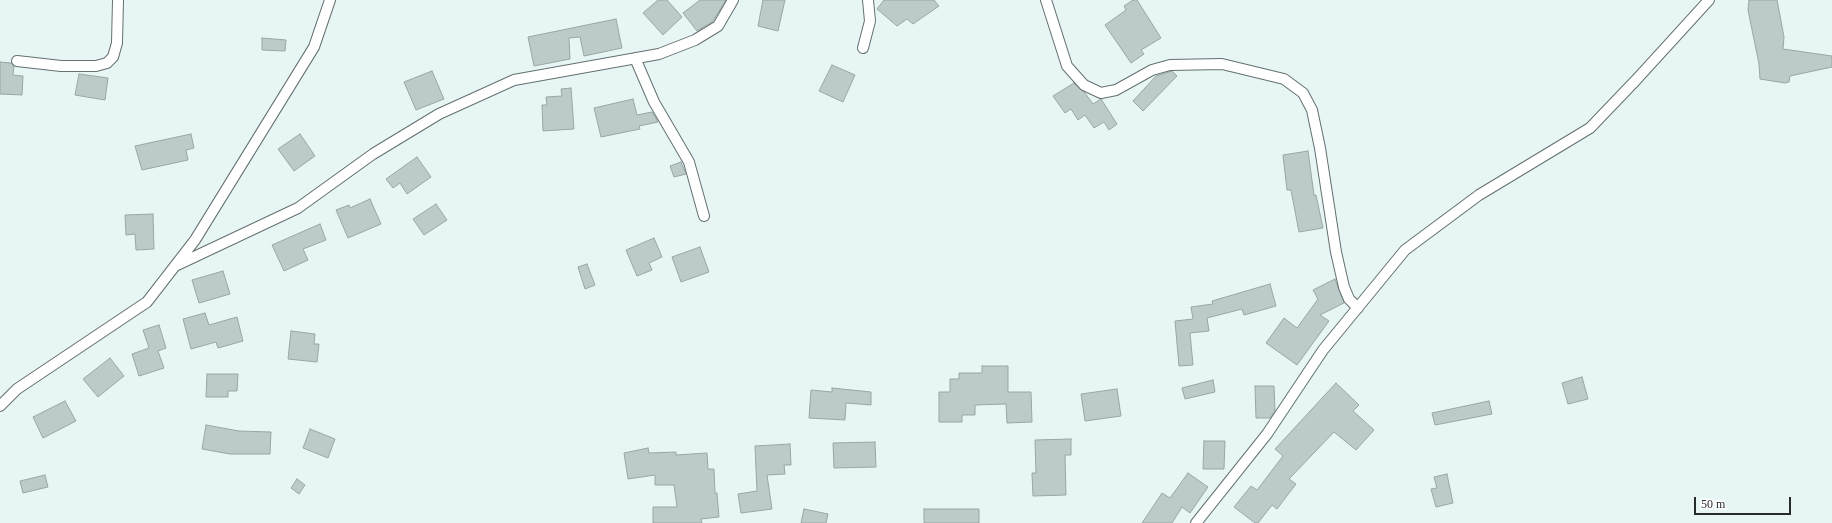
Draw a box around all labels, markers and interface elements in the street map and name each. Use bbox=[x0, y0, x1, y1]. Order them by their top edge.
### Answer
scale bar bbox=[1696, 489, 1793, 515]
text: 50 m bbox=[1701, 497, 1725, 511]

